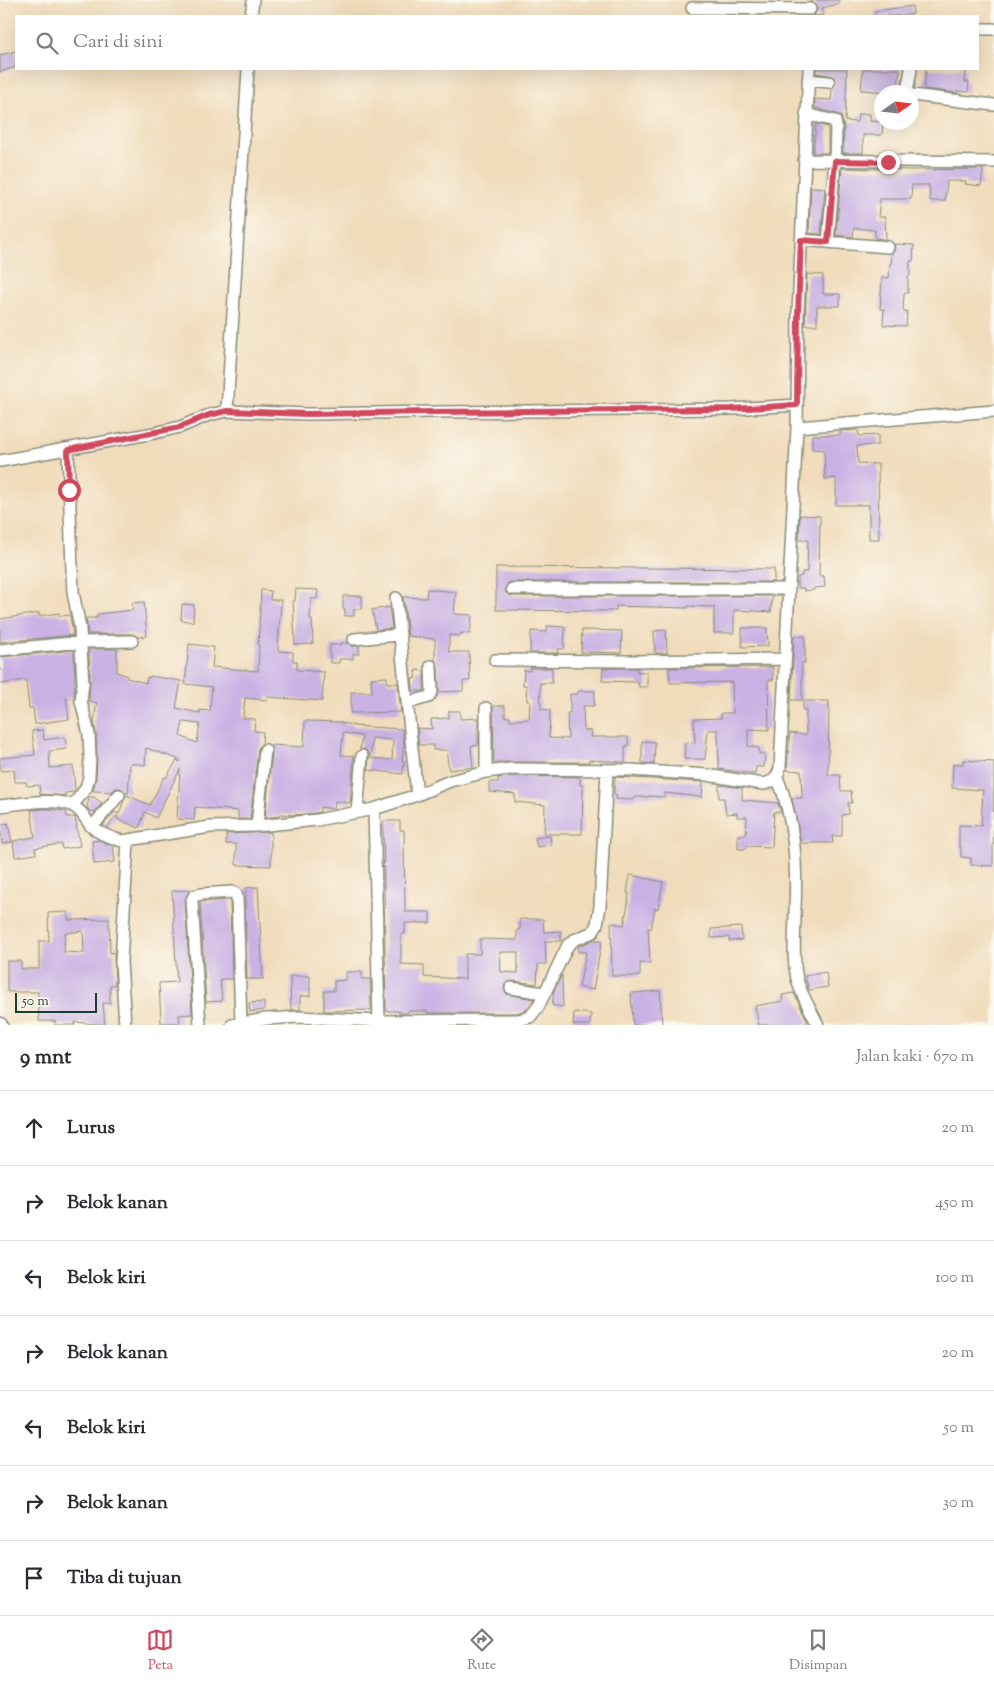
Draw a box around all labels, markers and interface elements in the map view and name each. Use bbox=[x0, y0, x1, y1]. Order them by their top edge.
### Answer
search box bbox=[15, 15, 979, 70]
icon: search bbox=[33, 29, 61, 57]
text: Cari di sini bbox=[73, 29, 163, 56]
north arrow bbox=[874, 85, 919, 130]
route end bbox=[877, 151, 900, 174]
route start bbox=[58, 479, 81, 502]
scale bar bbox=[15, 990, 98, 1013]
text: 50 m bbox=[22, 992, 49, 1012]
text: 9 mnt bbox=[20, 1043, 71, 1073]
text: Jalan kaki · 670 m bbox=[856, 1046, 974, 1069]
icon: ahead bbox=[20, 1114, 48, 1142]
text: Lurus bbox=[67, 1115, 115, 1142]
text: 20 m bbox=[941, 1117, 974, 1140]
icon: right bbox=[20, 1189, 48, 1217]
text: Belok kanan bbox=[67, 1190, 168, 1217]
text: 450 m bbox=[935, 1192, 974, 1215]
icon: left bbox=[20, 1264, 48, 1292]
text: Belok kiri bbox=[67, 1265, 146, 1292]
text: 100 m bbox=[935, 1267, 974, 1290]
icon: right bbox=[20, 1339, 48, 1367]
text: Belok kanan bbox=[67, 1340, 168, 1367]
text: 20 m bbox=[941, 1342, 974, 1365]
icon: left bbox=[20, 1414, 48, 1442]
text: Belok kiri bbox=[67, 1415, 146, 1442]
text: 50 m bbox=[943, 1417, 974, 1440]
icon: right bbox=[20, 1489, 48, 1517]
text: Belok kanan bbox=[67, 1490, 168, 1517]
text: 30 m bbox=[943, 1492, 974, 1515]
icon: arrive bbox=[20, 1564, 48, 1592]
text: Tiba di tujuan bbox=[67, 1565, 182, 1592]
tab: Peta bbox=[146, 1626, 174, 1676]
tab: Rute bbox=[467, 1626, 496, 1676]
tab: Disimpan bbox=[789, 1626, 848, 1676]

